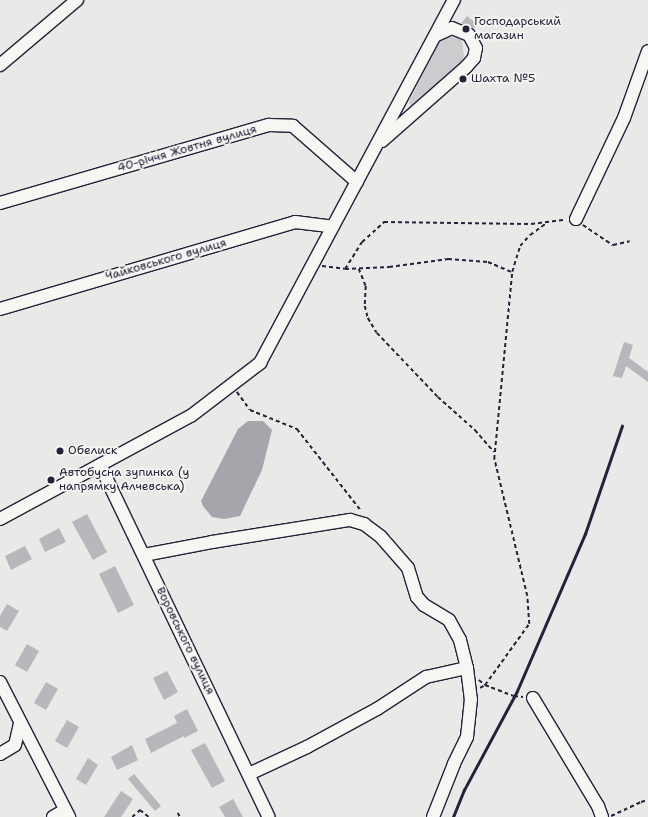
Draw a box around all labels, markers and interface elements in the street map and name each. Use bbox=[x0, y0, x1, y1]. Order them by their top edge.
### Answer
place label: Господарський магазин bbox=[474, 15, 561, 43]
marker: Господарський магазин bbox=[461, 24, 471, 34]
place label: Шахта №5 bbox=[471, 72, 535, 86]
marker: Шахта №5 bbox=[458, 74, 468, 84]
street label: 40-річчя Жовтня вулиця bbox=[116, 122, 258, 176]
street label: Чайковського вулиця bbox=[104, 236, 228, 284]
place label: Обелиск bbox=[68, 444, 117, 458]
marker: Обелиск bbox=[55, 446, 65, 456]
place label: Автобусна зупинка (у напрямку Алчевська) bbox=[59, 466, 190, 494]
marker: Автобусна зупинка (у напрямку Алчевська) bbox=[46, 475, 56, 485]
street label: Воровського вулиця bbox=[153, 585, 217, 697]

